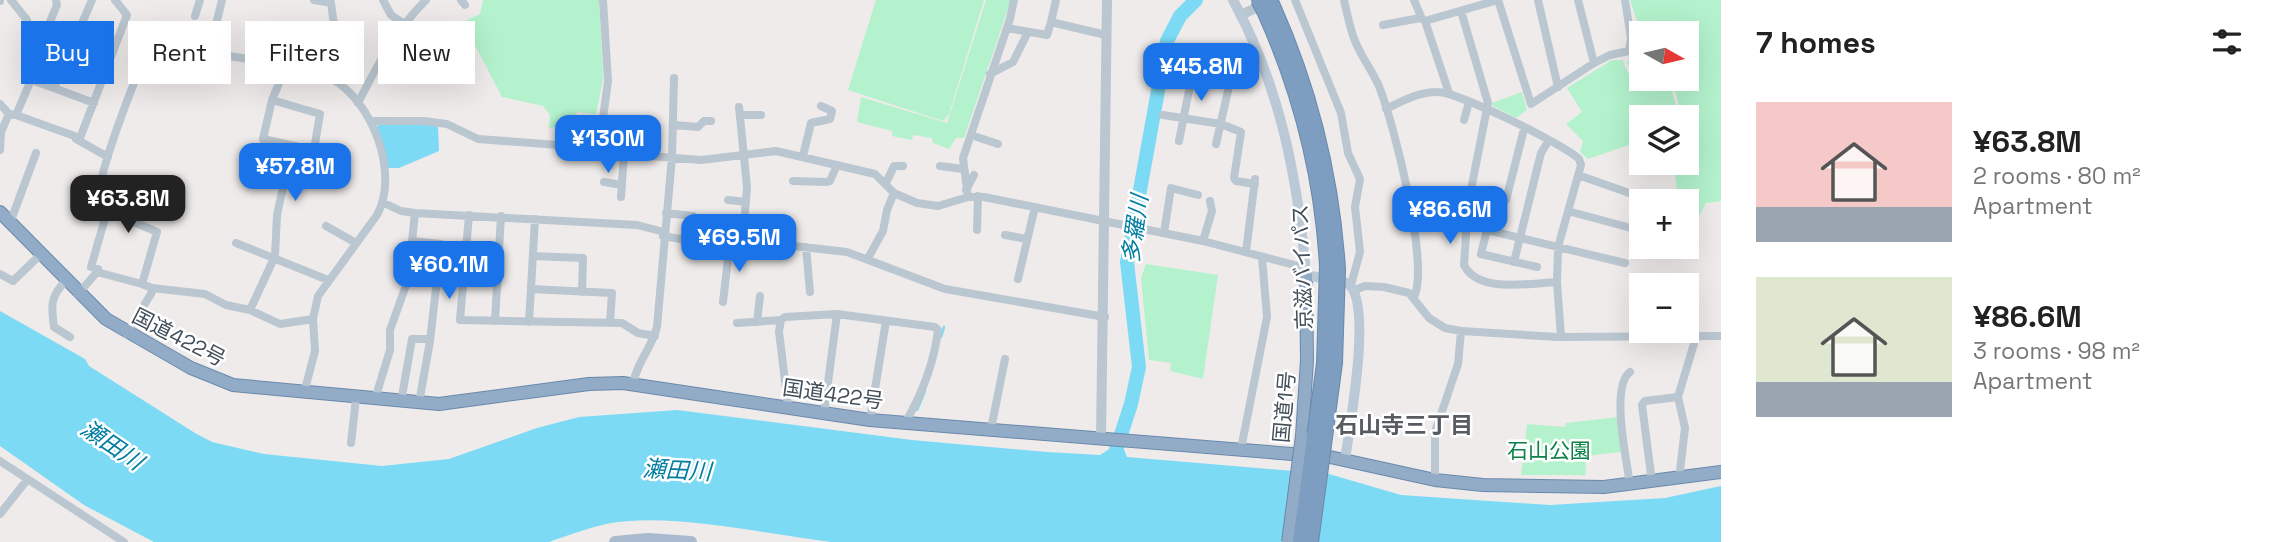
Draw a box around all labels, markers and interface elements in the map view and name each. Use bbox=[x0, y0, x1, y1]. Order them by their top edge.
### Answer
chip: Buy bbox=[21, 21, 114, 84]
chip: Rent bbox=[128, 21, 231, 84]
chip: Filters bbox=[245, 21, 364, 84]
chip: New bbox=[378, 21, 475, 84]
north arrow bbox=[1629, 21, 1699, 91]
map controls bbox=[1629, 21, 1699, 343]
text: 7 homes bbox=[1756, 23, 1876, 62]
icon: filters bbox=[2208, 23, 2246, 61]
pin: ¥45.8M bbox=[1144, 43, 1258, 103]
text: ¥45.8M bbox=[1159, 51, 1243, 81]
button: layers bbox=[1629, 105, 1699, 175]
pin: ¥130M bbox=[559, 116, 657, 175]
text: ¥63.8M bbox=[1973, 122, 2082, 161]
text: ¥130M bbox=[571, 123, 645, 153]
icon: home bbox=[1812, 130, 1896, 214]
pin: ¥57.8M bbox=[238, 144, 352, 203]
text: ¥57.8M bbox=[255, 151, 335, 181]
text: 2 rooms · 80 m² bbox=[1973, 161, 2141, 191]
pin: ¥63.8M bbox=[71, 176, 185, 235]
text: ¥63.8M bbox=[86, 183, 170, 213]
pin: ¥86.6M bbox=[1393, 187, 1507, 246]
button: + bbox=[1629, 189, 1699, 259]
water label: 多羅川 bbox=[1115, 190, 1155, 265]
text: Apartment bbox=[1973, 191, 2093, 221]
text: ¥86.6M bbox=[1408, 194, 1492, 224]
street label: 京滋バイパス bbox=[1286, 204, 1318, 330]
pin: ¥69.5M bbox=[682, 215, 796, 274]
text: ¥69.5M bbox=[697, 222, 781, 252]
pin: ¥60.1M bbox=[392, 242, 506, 301]
text: ¥60.1M bbox=[409, 249, 489, 279]
button: − bbox=[1629, 273, 1699, 343]
text: ¥86.6M bbox=[1973, 297, 2082, 336]
street label: 国道422号 bbox=[128, 302, 230, 372]
icon: home bbox=[1812, 305, 1896, 389]
text: 3 rooms · 98 m² bbox=[1973, 336, 2140, 366]
text: Apartment bbox=[1973, 366, 2093, 396]
street label: 国道1号 bbox=[1267, 370, 1301, 444]
street label: 国道422号 bbox=[781, 374, 885, 414]
district label: 石山寺三丁目 bbox=[1335, 410, 1473, 440]
water label: 瀬田川 bbox=[75, 413, 151, 478]
park label: 石山公園 bbox=[1507, 437, 1591, 464]
water label: 瀬田川 bbox=[642, 453, 715, 487]

